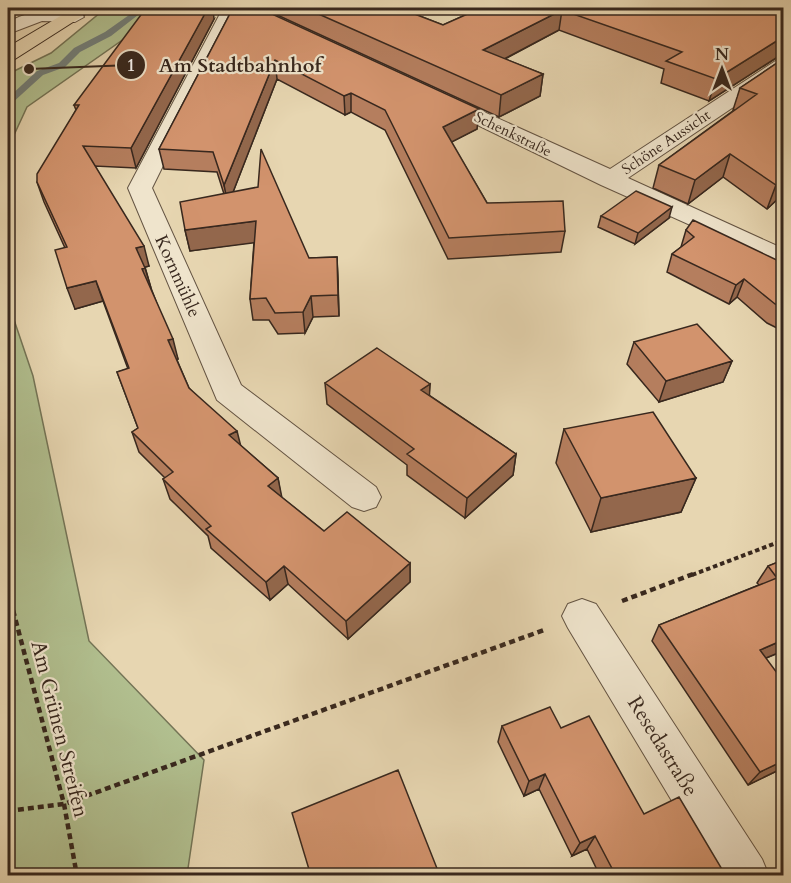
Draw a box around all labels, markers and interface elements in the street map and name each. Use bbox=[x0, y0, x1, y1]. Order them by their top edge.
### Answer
north arrow bbox=[692, 39, 752, 99]
text: N bbox=[715, 44, 729, 66]
callout: Am Stadtbahnhof bbox=[116, 46, 333, 84]
text: Am Stadtbahnhof bbox=[159, 52, 324, 79]
text: 1 bbox=[126, 53, 136, 78]
street label: Schöne Aussicht bbox=[618, 105, 715, 179]
street label: Schenkstraße bbox=[471, 107, 555, 161]
street label: Kornmühle bbox=[148, 231, 207, 321]
street label: Am Grünen Streifen bbox=[24, 638, 96, 821]
street label: Resedastraße bbox=[620, 691, 705, 802]

